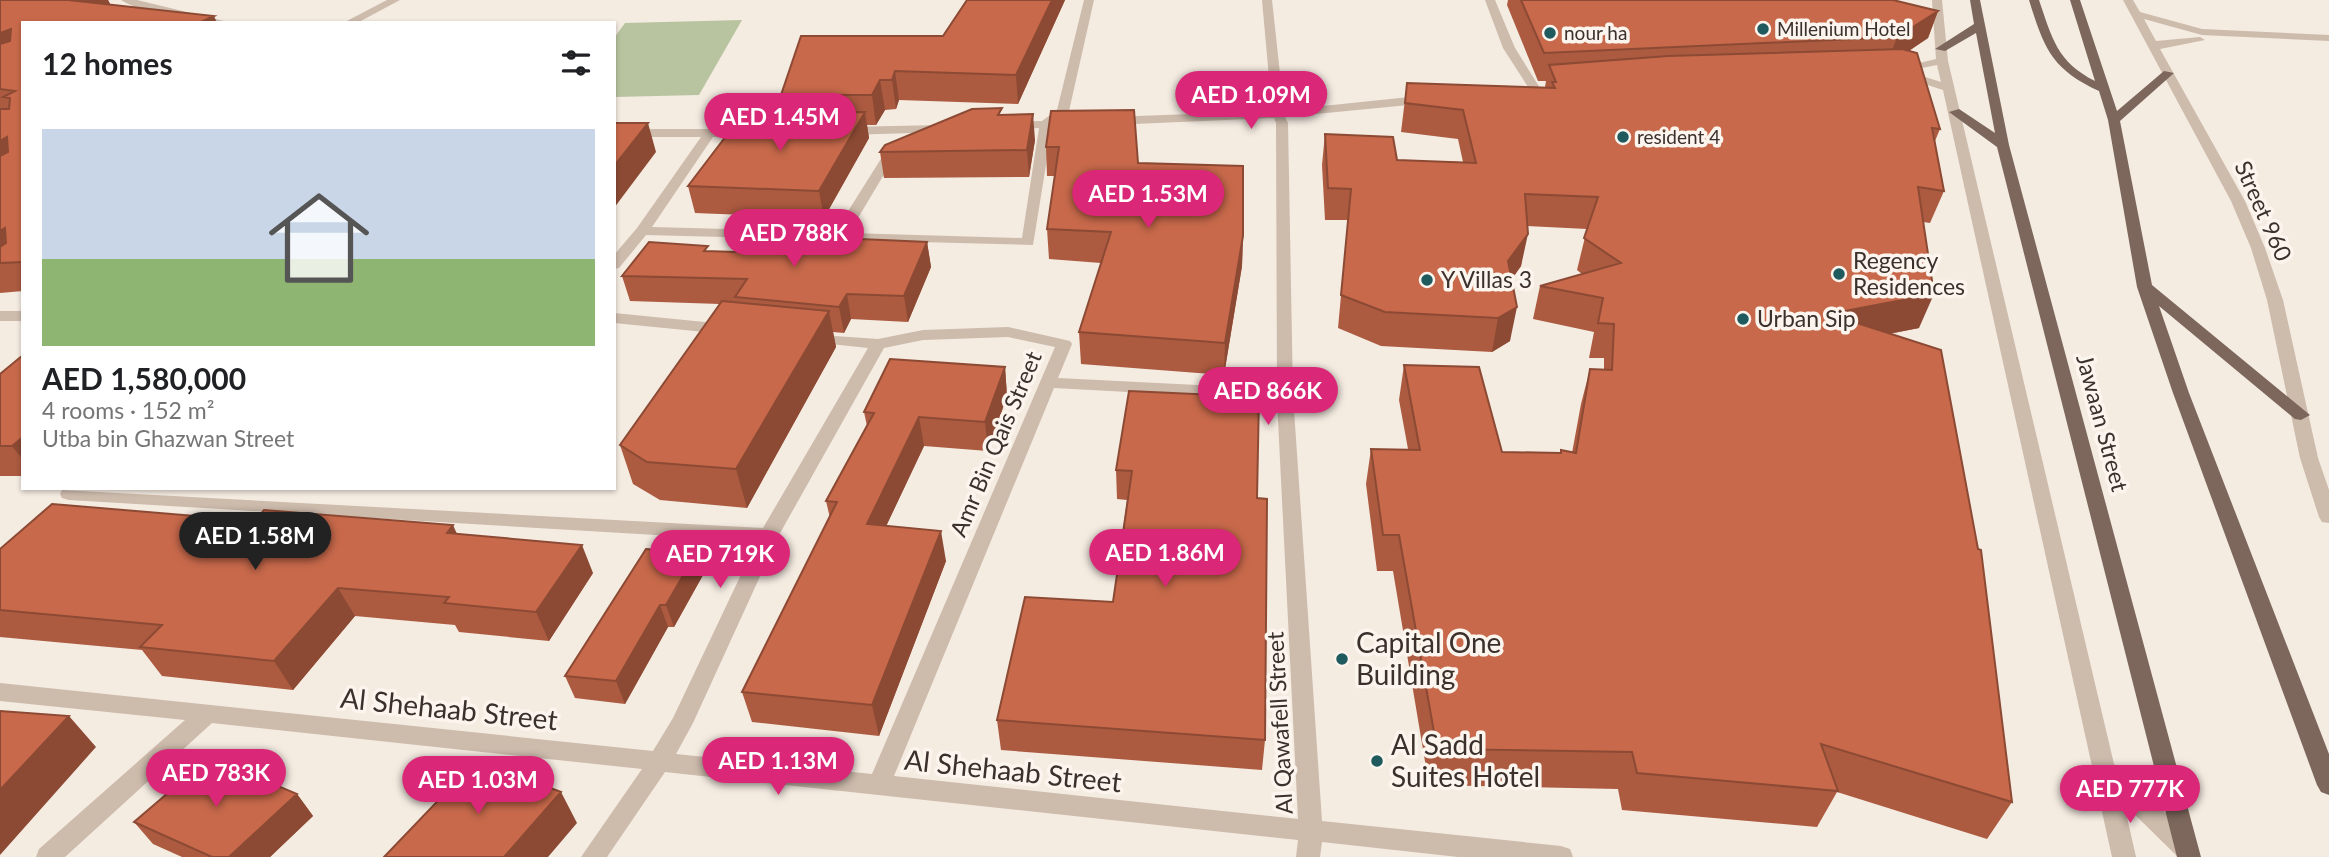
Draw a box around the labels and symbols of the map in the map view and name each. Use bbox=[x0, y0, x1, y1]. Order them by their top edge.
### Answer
place label: Millenium Hotel bbox=[1777, 17, 1910, 40]
place label: nour ha bbox=[1564, 21, 1627, 44]
marker: Millenium Hotel bbox=[1755, 21, 1771, 37]
marker: nour ha bbox=[1542, 25, 1558, 41]
pin: AED 1.09M bbox=[1171, 72, 1331, 131]
pin: AED 1.45M bbox=[700, 94, 860, 153]
place label: resident 4 bbox=[1637, 125, 1720, 148]
marker: resident 4 bbox=[1615, 129, 1631, 145]
street label: Street 960 bbox=[2229, 156, 2298, 265]
pin: AED 1.53M bbox=[1068, 170, 1228, 230]
pin: AED 788K bbox=[722, 210, 866, 269]
place label: Regency Residences bbox=[1853, 246, 1965, 300]
place label: Y Villas 3 bbox=[1441, 265, 1532, 293]
marker: Regency Residences bbox=[1831, 266, 1847, 282]
marker: Y Villas 3 bbox=[1419, 272, 1435, 288]
place label: Urban Sip bbox=[1757, 304, 1856, 332]
marker: Urban Sip bbox=[1735, 311, 1751, 327]
street label: Amr Bin Qais Street bbox=[943, 346, 1047, 540]
street label: Jawaan Street bbox=[2071, 351, 2135, 495]
pin: AED 866K bbox=[1196, 368, 1340, 427]
pin: AED 1.58M bbox=[175, 512, 335, 572]
pin: AED 719K bbox=[648, 530, 792, 590]
pin: AED 1.86M bbox=[1085, 530, 1245, 589]
place label: Capital One Building bbox=[1356, 625, 1501, 691]
street label: Al Qawafell Street bbox=[1260, 630, 1298, 815]
marker: Capital One Building bbox=[1334, 651, 1350, 667]
street label: Al Shehaab Street bbox=[339, 680, 559, 736]
place label: Al Sadd Suites Hotel bbox=[1391, 727, 1540, 793]
pin: AED 1.13M bbox=[698, 738, 858, 797]
street label: Al Shehaab Street bbox=[903, 742, 1123, 798]
pin: AED 783K bbox=[144, 750, 288, 809]
marker: Al Sadd Suites Hotel bbox=[1369, 753, 1385, 769]
pin: AED 1.03M bbox=[398, 756, 558, 816]
pin: AED 777K bbox=[2058, 766, 2202, 825]

